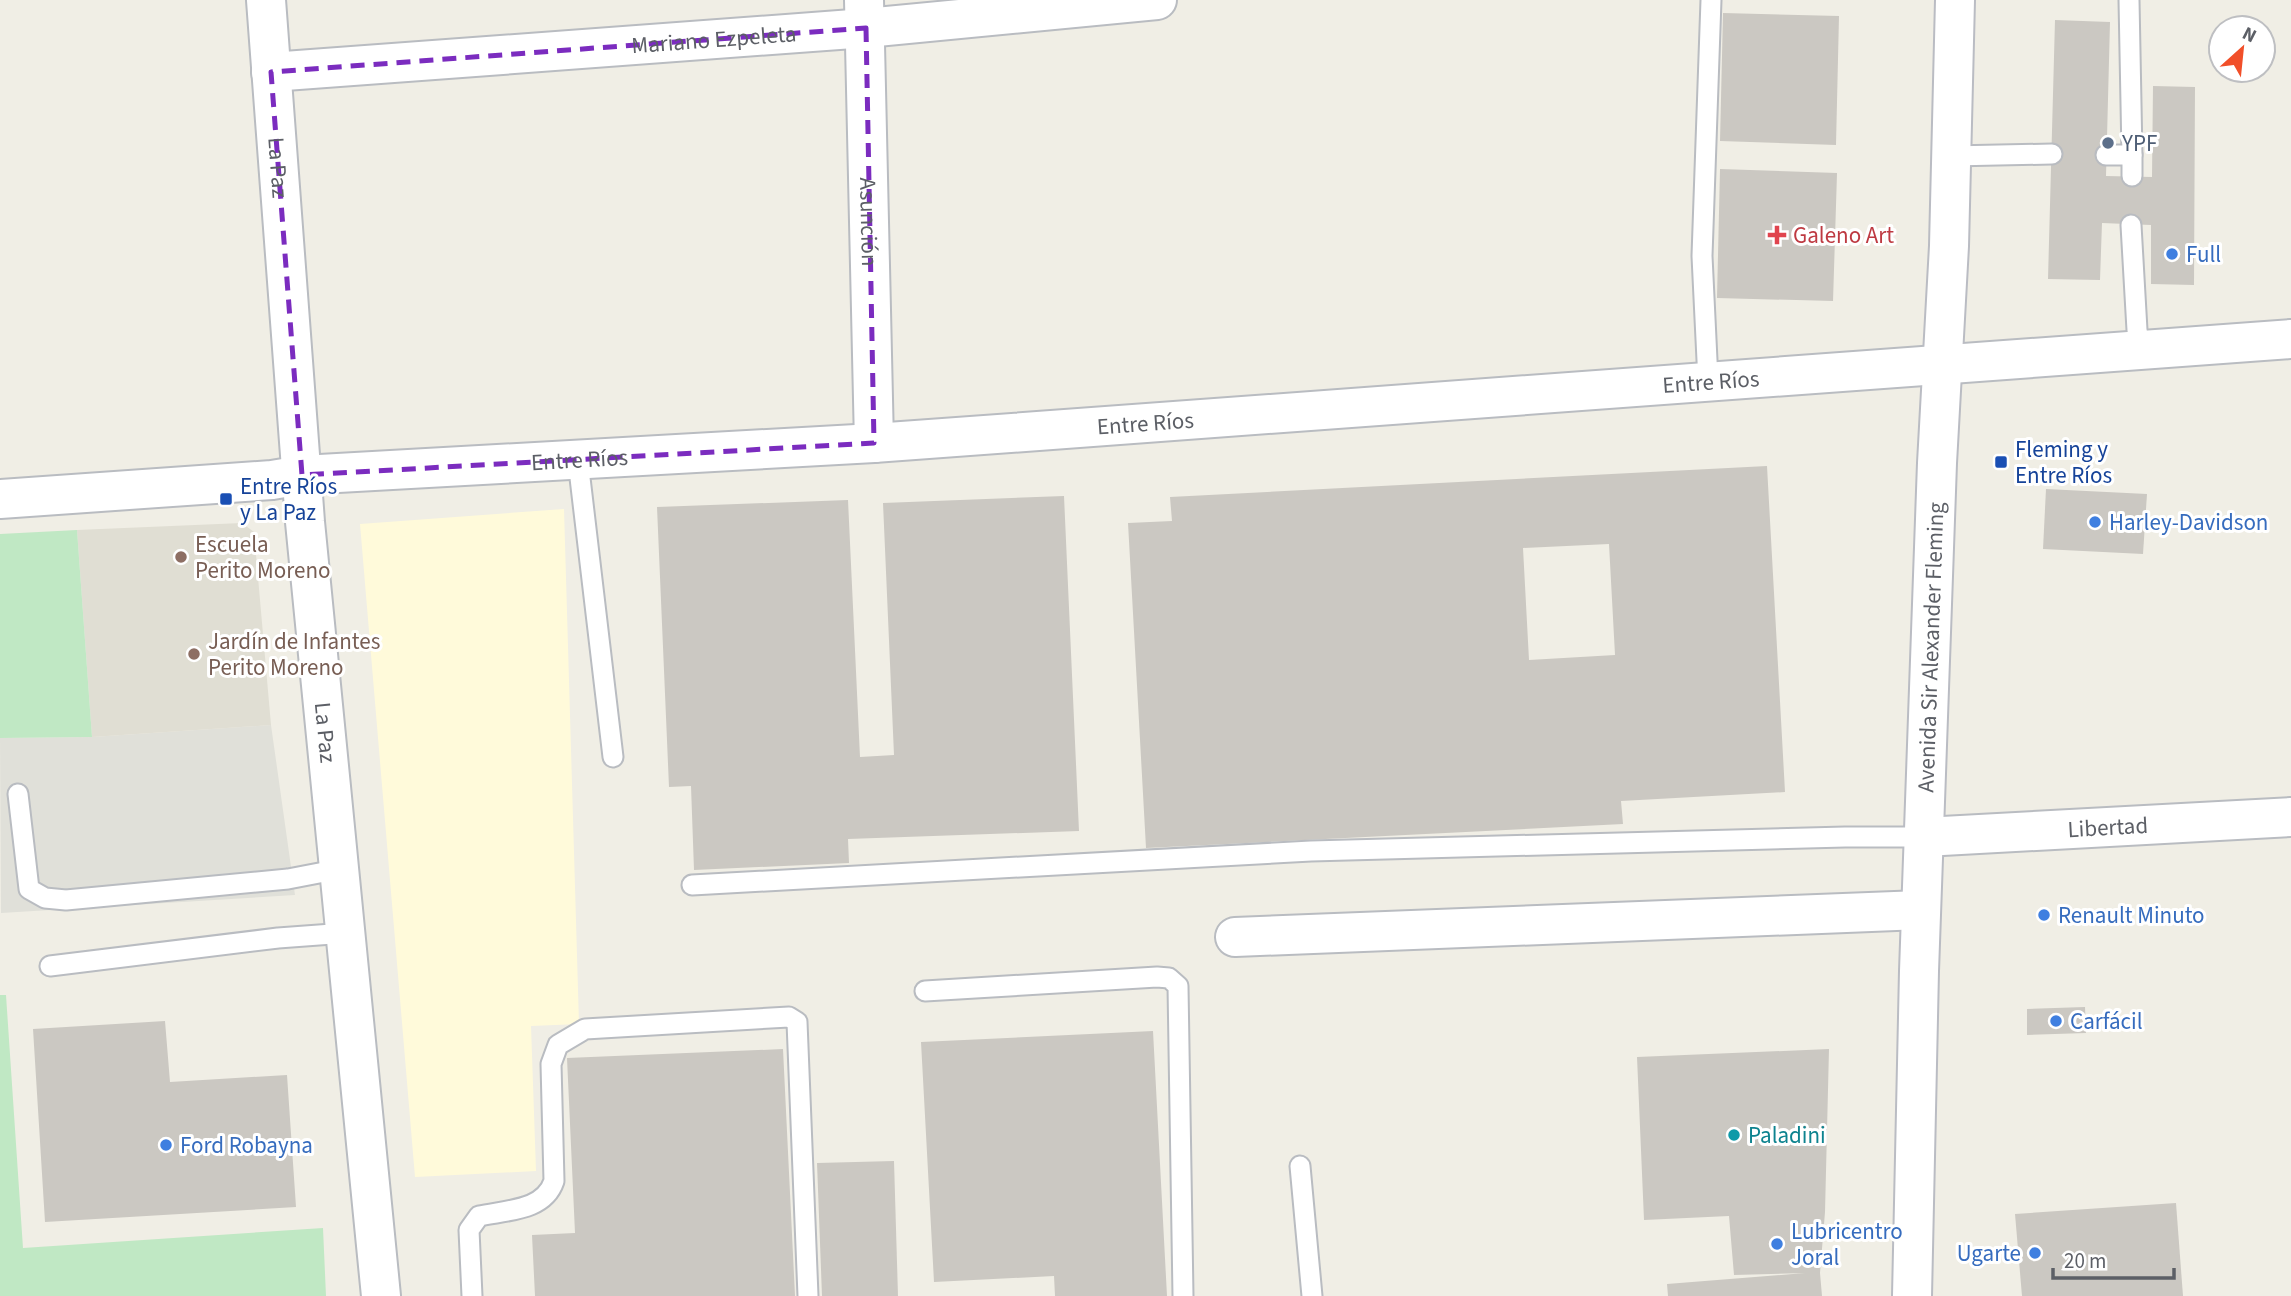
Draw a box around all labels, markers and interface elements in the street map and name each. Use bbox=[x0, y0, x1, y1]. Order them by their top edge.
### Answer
north arrow bbox=[2207, 14, 2277, 84]
street label: Mariano Ezpeleta bbox=[630, 17, 797, 62]
text: N bbox=[2237, 20, 2261, 50]
place label: YPF bbox=[2121, 127, 2157, 160]
marker: YPF bbox=[2100, 135, 2116, 151]
street label: La Paz bbox=[259, 136, 297, 199]
street label: Asunción bbox=[851, 177, 886, 267]
place label: Galeno Art bbox=[1793, 219, 1894, 252]
marker: Galeno Art bbox=[1767, 225, 1787, 245]
place label: Full bbox=[2186, 238, 2221, 271]
marker: Full bbox=[2164, 246, 2180, 262]
street label: Entre Ríos bbox=[1661, 362, 1760, 402]
street label: Entre Ríos bbox=[1096, 404, 1195, 444]
place label: Fleming y Entre Ríos bbox=[2015, 433, 2112, 492]
street label: Entre Ríos bbox=[530, 441, 629, 479]
marker: Fleming y Entre Ríos bbox=[1993, 454, 2009, 470]
place label: Entre Ríos y La Paz bbox=[240, 470, 337, 529]
marker: Entre Ríos y La Paz bbox=[218, 491, 234, 507]
street label: Avenida Sir Alexander Fleming bbox=[1909, 501, 1953, 793]
place label: Harley-Davidson bbox=[2109, 506, 2268, 539]
marker: Harley-Davidson bbox=[2087, 514, 2103, 530]
place label: Escuela Perito Moreno bbox=[195, 528, 330, 587]
marker: Escuela Perito Moreno bbox=[173, 549, 189, 565]
place label: Jardín de Infantes Perito Moreno bbox=[208, 625, 380, 684]
marker: Jardín de Infantes Perito Moreno bbox=[186, 646, 202, 662]
street label: La Paz bbox=[306, 701, 345, 765]
street label: Libertad bbox=[2067, 809, 2149, 846]
place label: Renault Minuto bbox=[2058, 899, 2205, 932]
marker: Renault Minuto bbox=[2036, 907, 2052, 923]
place label: Carfácil bbox=[2070, 1005, 2143, 1038]
marker: Carfácil bbox=[2048, 1013, 2064, 1029]
place label: Paladini bbox=[1748, 1119, 1826, 1152]
marker: Paladini bbox=[1726, 1127, 1742, 1143]
place label: Ford Robayna bbox=[180, 1129, 313, 1162]
marker: Ford Robayna bbox=[158, 1137, 174, 1153]
place label: Lubricentro Joral bbox=[1791, 1215, 1903, 1274]
marker: Lubricentro Joral bbox=[1769, 1236, 1785, 1252]
scale bar bbox=[2053, 1236, 2174, 1280]
place label: Ugarte bbox=[1957, 1237, 2021, 1270]
marker: Ugarte bbox=[2027, 1245, 2043, 1261]
text: 20 m bbox=[2064, 1246, 2106, 1276]

